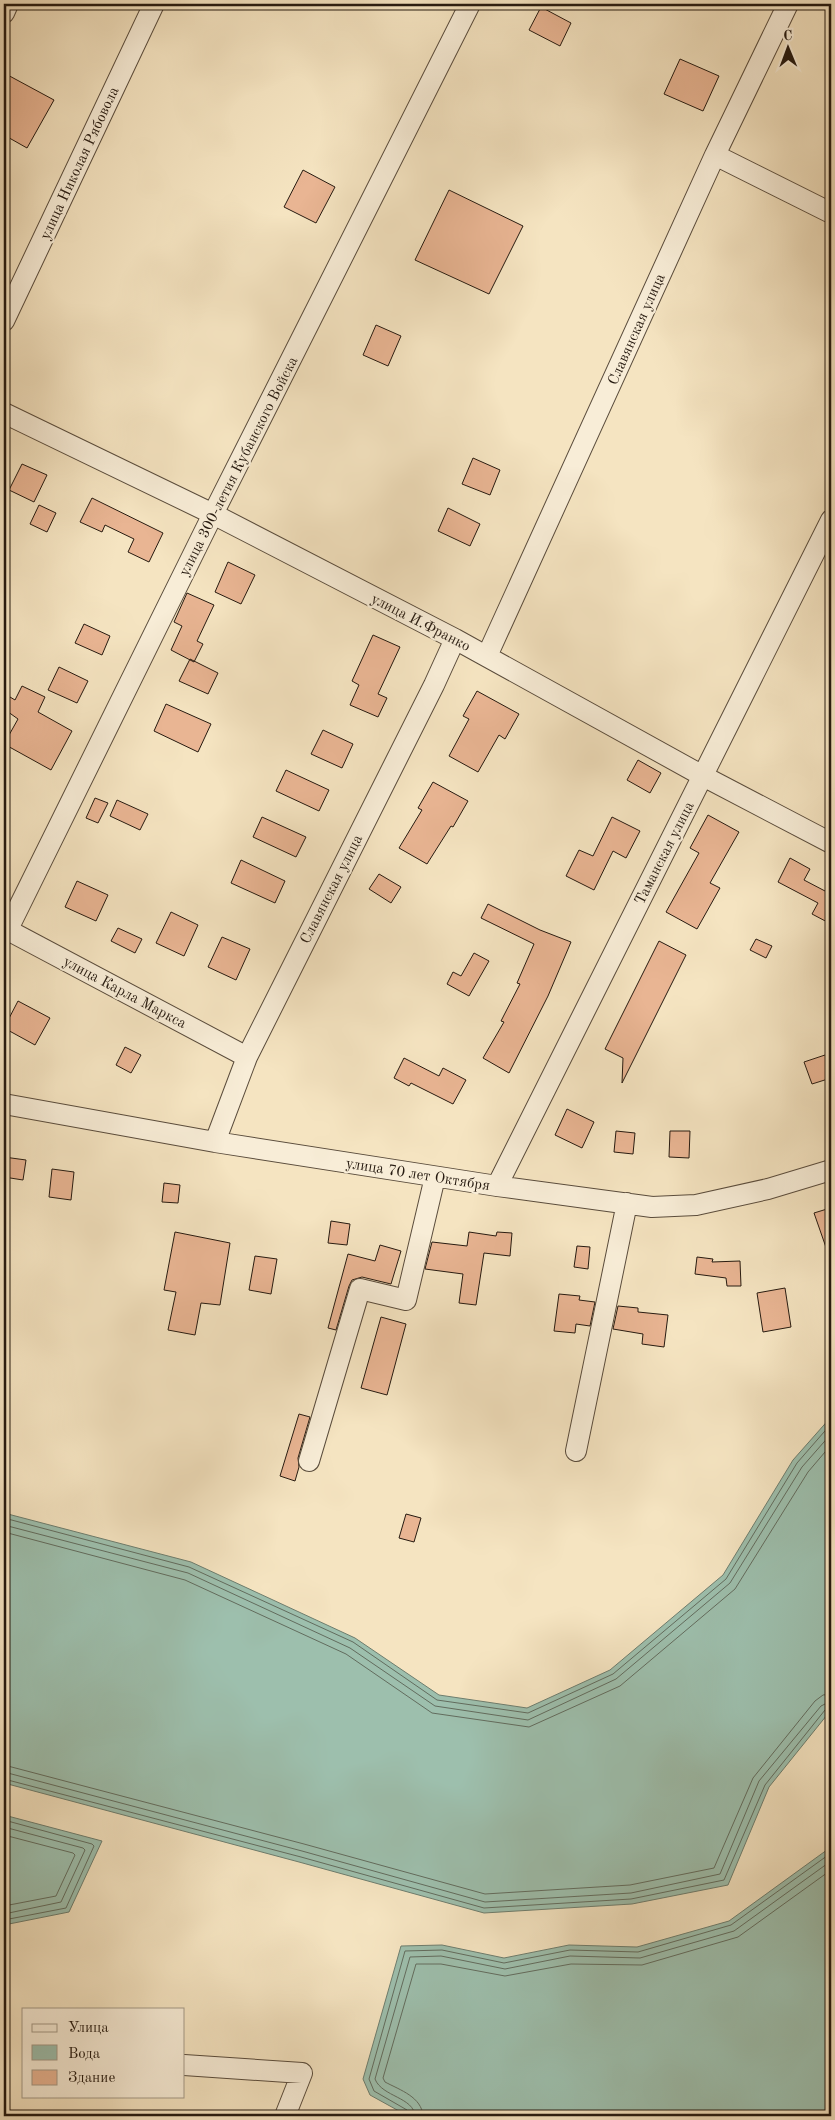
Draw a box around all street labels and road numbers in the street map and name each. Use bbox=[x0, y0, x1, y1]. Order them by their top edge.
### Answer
street label: улица Николая Рябовола bbox=[38, 84, 123, 242]
street label: Славянская улица bbox=[606, 271, 669, 388]
street label: улица 300-летия Кубанского Войска bbox=[177, 354, 302, 579]
street label: улица И.Франко bbox=[368, 592, 472, 655]
street label: Таманская улица bbox=[633, 799, 698, 908]
street label: Славянская улица bbox=[298, 832, 367, 947]
street label: улица Карла Маркса bbox=[60, 955, 189, 1032]
street label: улица 70 лет Октября bbox=[345, 1157, 491, 1194]

